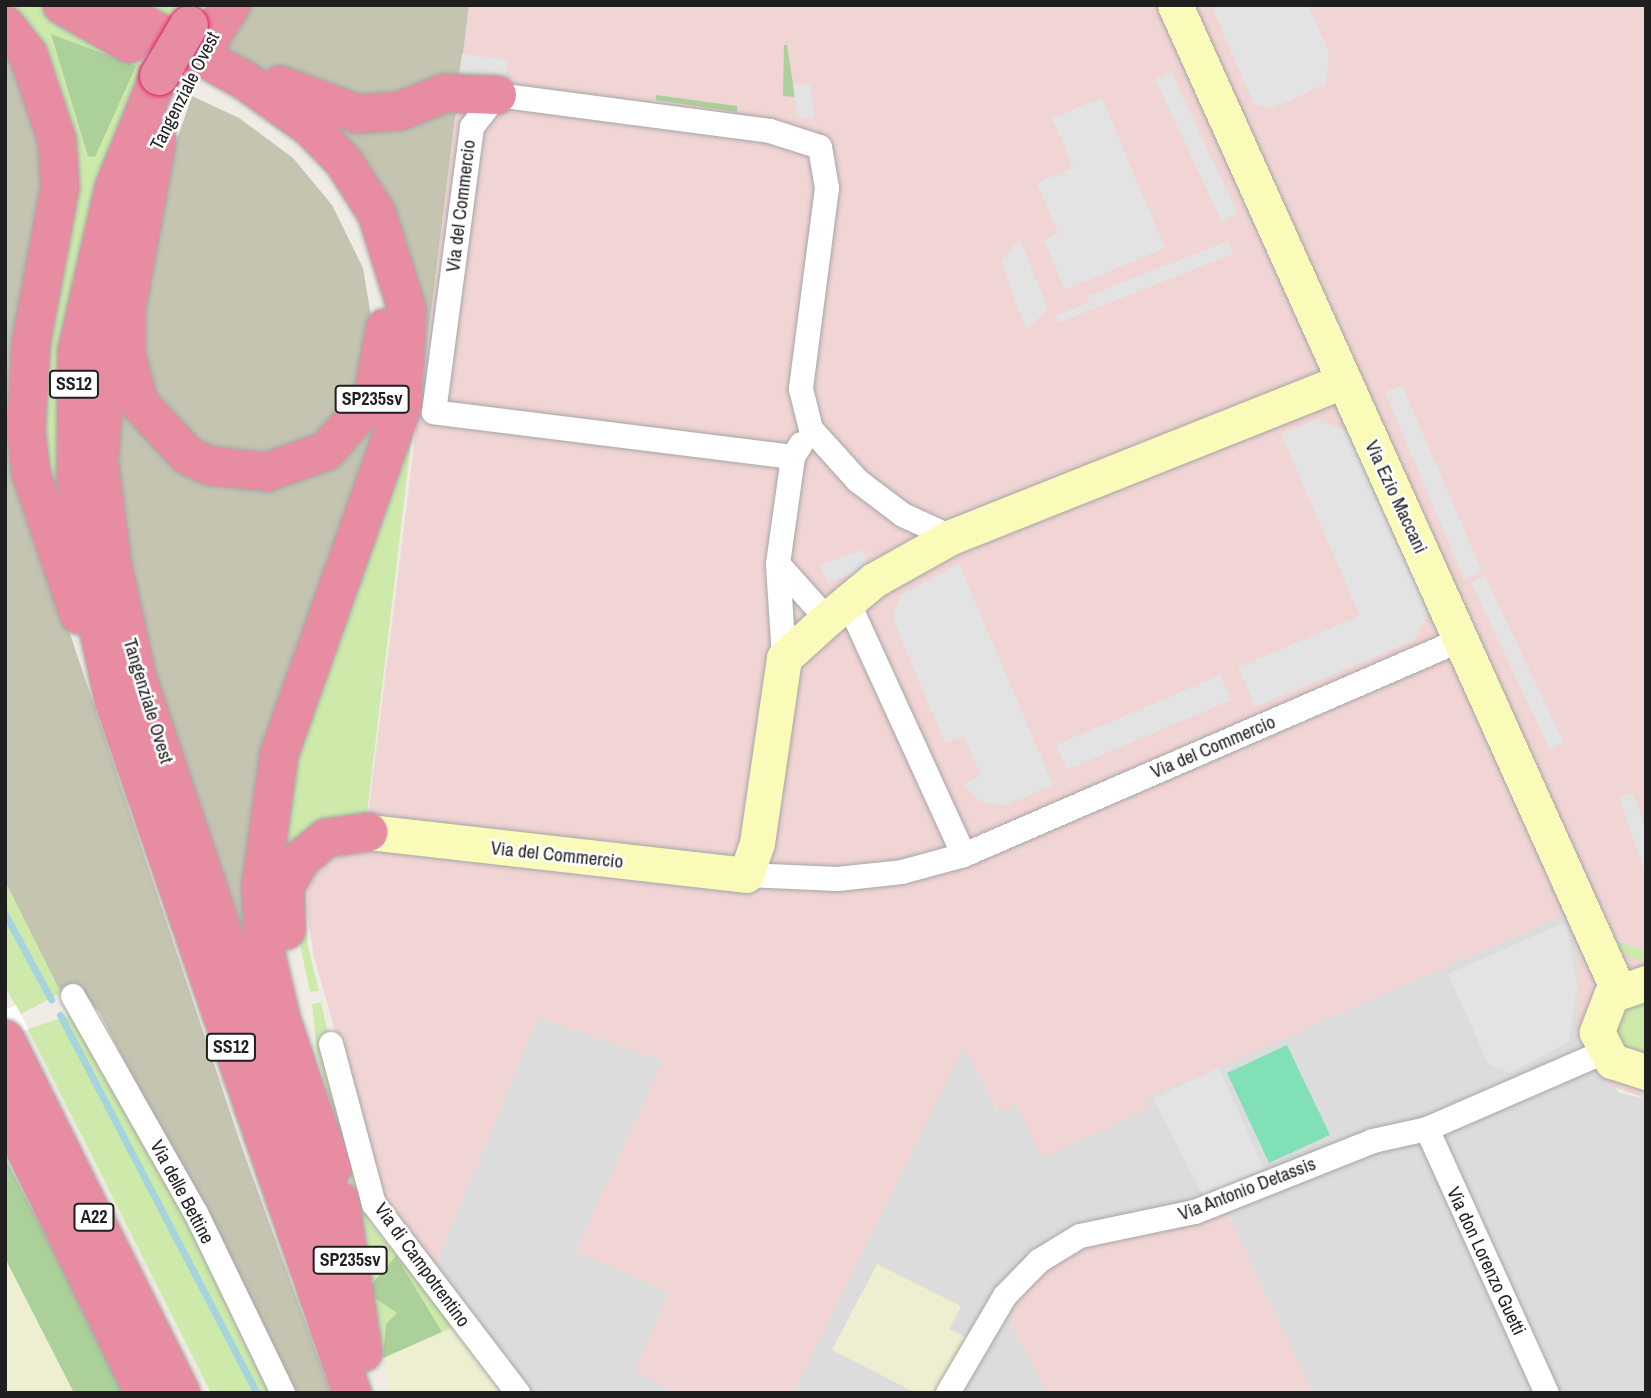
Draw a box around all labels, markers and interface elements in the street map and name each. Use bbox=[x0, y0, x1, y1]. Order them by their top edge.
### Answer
street label: Tangenziale Ovest bbox=[145, 28, 225, 154]
street label: Via del Commercio bbox=[442, 139, 480, 273]
road number: SS12 bbox=[48, 370, 100, 398]
road number: SP235sv bbox=[334, 384, 410, 414]
street label: Via Ezio Maccani bbox=[1360, 437, 1432, 557]
street label: Tangenziale Ovest bbox=[118, 636, 178, 766]
street label: Via del Commercio bbox=[1147, 711, 1279, 783]
street label: Via del Commercio bbox=[490, 837, 624, 873]
road number: SS12 bbox=[205, 1032, 257, 1062]
street label: Via delle Bettine bbox=[145, 1136, 219, 1248]
street label: Via Antonio Detassis bbox=[1175, 1152, 1319, 1226]
street label: Via don Lorenzo Guetti bbox=[1442, 1183, 1530, 1339]
street label: Via di Campotrentino bbox=[369, 1198, 475, 1332]
road number: A22 bbox=[73, 1202, 115, 1232]
road number: SP235sv bbox=[312, 1246, 388, 1274]

